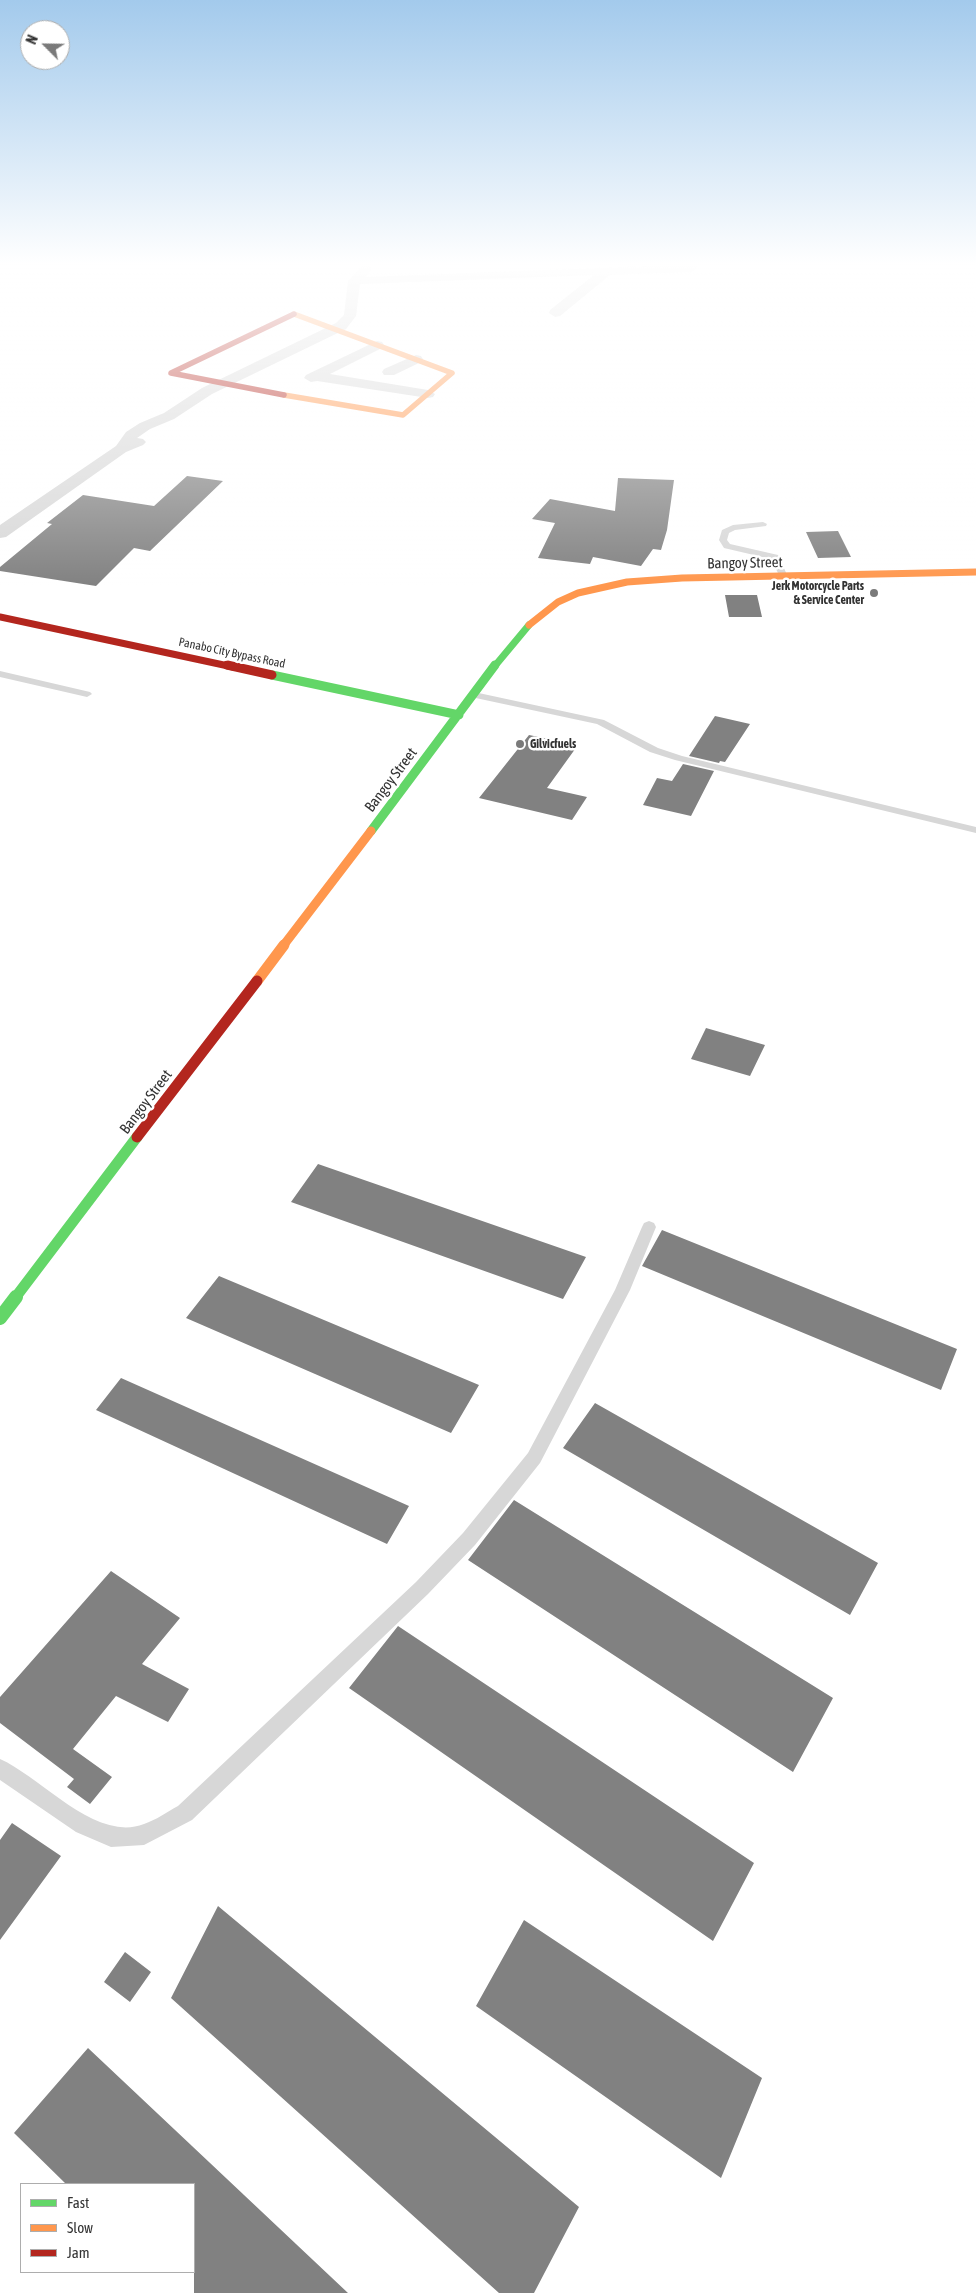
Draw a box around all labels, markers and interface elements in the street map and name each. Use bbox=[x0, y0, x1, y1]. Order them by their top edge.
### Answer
north arrow bbox=[20, 20, 70, 70]
text: N bbox=[23, 33, 41, 46]
street label: Bangoy Street bbox=[707, 553, 783, 573]
place label: Jerk Motorcycle Parts & Service Center bbox=[772, 579, 864, 607]
marker: Jerk Motorcycle Parts & Service Center bbox=[868, 587, 880, 599]
street label: Panabo City Bypass Road bbox=[177, 635, 287, 671]
place label: Gilvicfuels bbox=[530, 737, 576, 751]
marker: Gilvicfuels bbox=[514, 738, 526, 750]
street label: Bangoy Street bbox=[361, 744, 421, 816]
street label: Bangoy Street bbox=[116, 1066, 176, 1138]
legend bbox=[20, 2183, 195, 2273]
text: Fast bbox=[67, 2194, 89, 2211]
text: Slow bbox=[67, 2219, 93, 2236]
text: Jam bbox=[67, 2244, 90, 2261]

